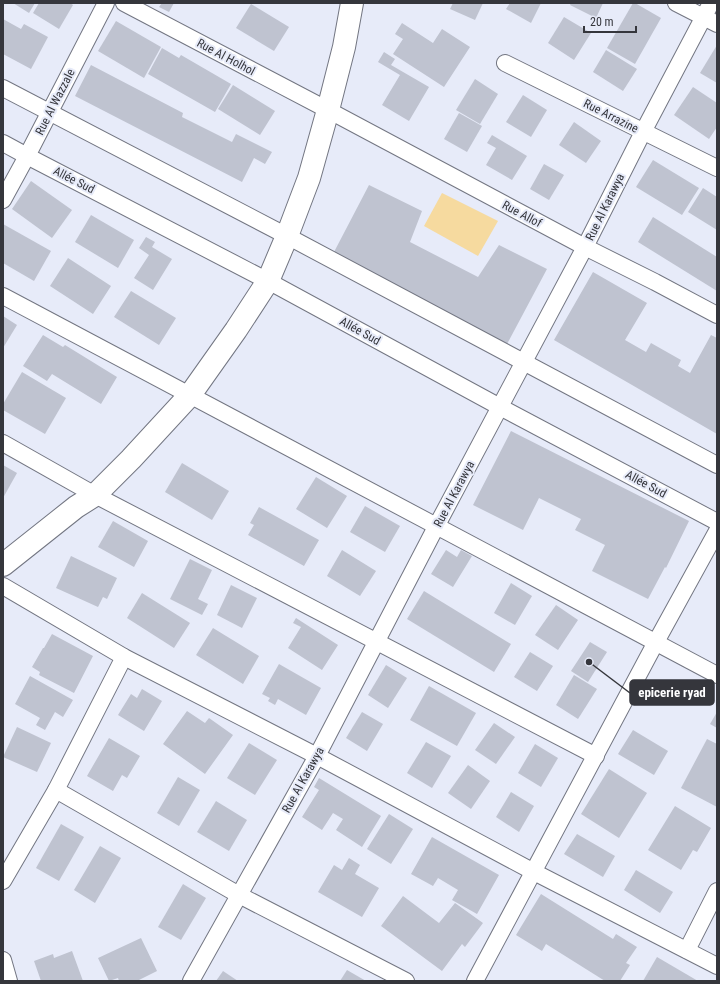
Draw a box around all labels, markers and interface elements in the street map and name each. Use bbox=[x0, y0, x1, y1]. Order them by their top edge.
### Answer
scale bar bbox=[584, 8, 636, 34]
text: 20 m bbox=[590, 15, 614, 29]
street label: Rue Al Holhol bbox=[195, 36, 257, 78]
street label: Rue Al Wazzale bbox=[32, 66, 78, 137]
street label: Rue Arrazine bbox=[581, 96, 641, 136]
street label: Allée Sud bbox=[51, 164, 97, 196]
street label: Rue Al Karawya bbox=[583, 171, 627, 243]
street label: Rue Allof bbox=[500, 198, 544, 230]
street label: Allée Sud bbox=[337, 314, 383, 348]
street label: Rue Al Karawya bbox=[431, 458, 477, 529]
street label: Allée Sud bbox=[623, 467, 669, 501]
callout: epicerie ryad bbox=[630, 680, 714, 705]
text: epicerie ryad bbox=[638, 685, 706, 700]
street label: Rue Al Karawya bbox=[279, 745, 327, 815]

